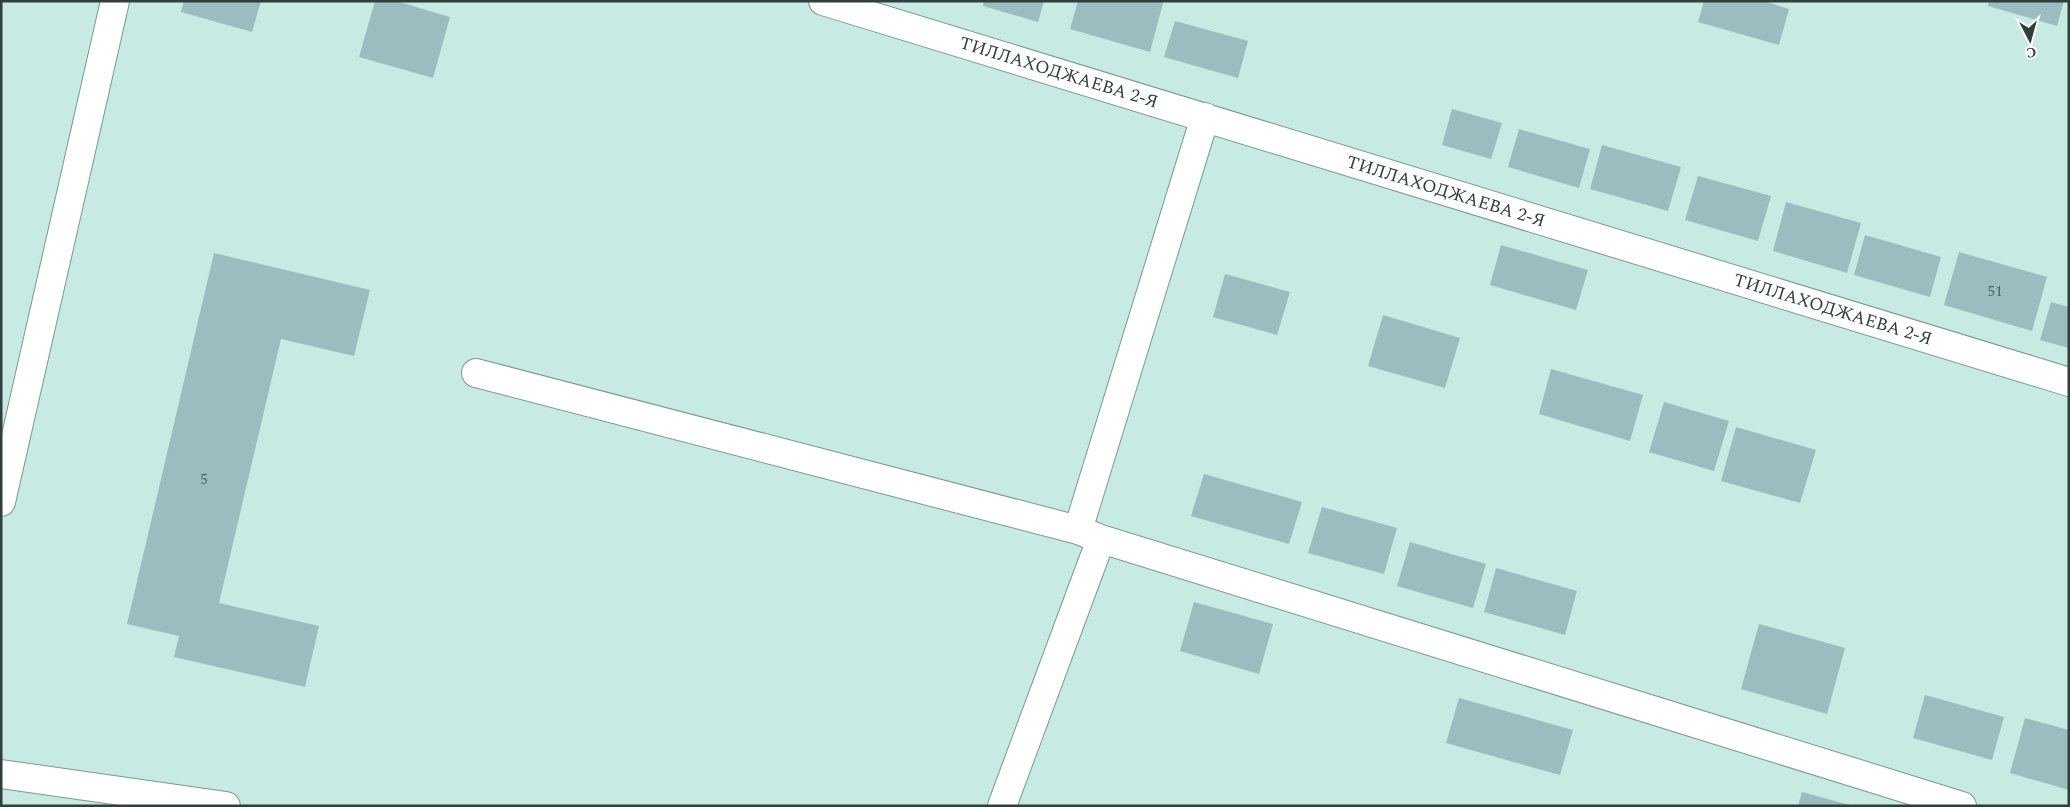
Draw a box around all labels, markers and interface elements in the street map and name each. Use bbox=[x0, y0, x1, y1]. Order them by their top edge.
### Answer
north arrow bbox=[2005, 15, 2055, 65]
street label: ТИЛЛАХОДЖАЕВА 2-Я bbox=[956, 29, 1161, 116]
text: С bbox=[2025, 41, 2037, 63]
street label: ТИЛЛАХОДЖАЕВА 2-Я bbox=[1343, 148, 1548, 235]
street label: ТИЛЛАХОДЖАЕВА 2-Я bbox=[1730, 266, 1935, 353]
house number: 51 bbox=[1987, 280, 2003, 303]
house number: 5 bbox=[200, 468, 208, 491]

